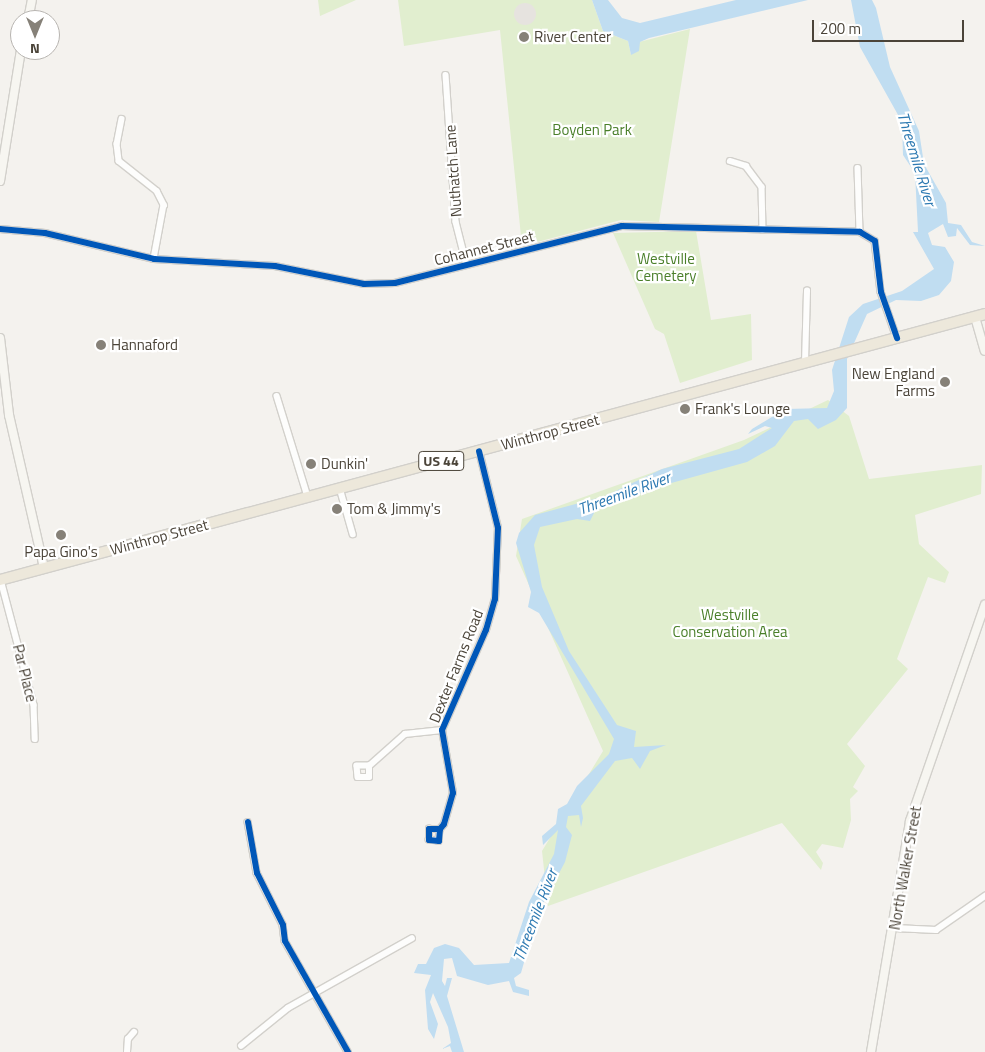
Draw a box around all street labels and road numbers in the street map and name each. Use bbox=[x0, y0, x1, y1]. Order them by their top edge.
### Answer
street label: Nuthatch Lane bbox=[441, 124, 465, 218]
street label: Cohannet Street bbox=[432, 227, 536, 269]
street label: Winthrop Street bbox=[499, 410, 601, 454]
road number: US 44 bbox=[417, 450, 465, 472]
street label: Winthrop Street bbox=[108, 515, 210, 559]
street label: Dexter Farms Road bbox=[425, 607, 487, 725]
street label: Par Place bbox=[9, 642, 41, 704]
street label: North Walker Street bbox=[885, 805, 925, 931]

